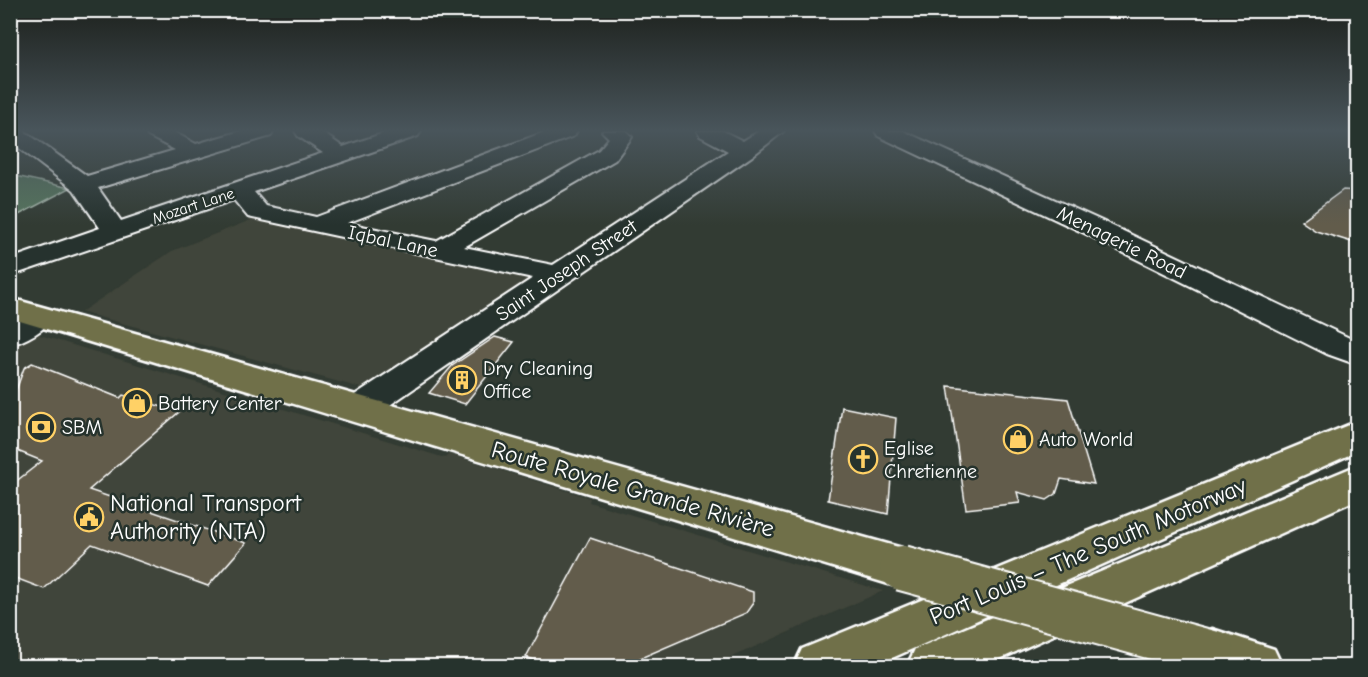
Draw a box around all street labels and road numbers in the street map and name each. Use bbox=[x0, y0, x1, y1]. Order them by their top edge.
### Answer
street label: Mozart Lane bbox=[150, 184, 237, 228]
street label: Menagerie Road bbox=[1053, 201, 1190, 284]
street label: Saint Joseph Street bbox=[491, 214, 642, 326]
street label: Iqbal Lane bbox=[346, 221, 440, 262]
street label: Route Royale Grande Rivière bbox=[488, 435, 778, 543]
street label: Port Louis – The South Motorway bbox=[925, 471, 1251, 631]

